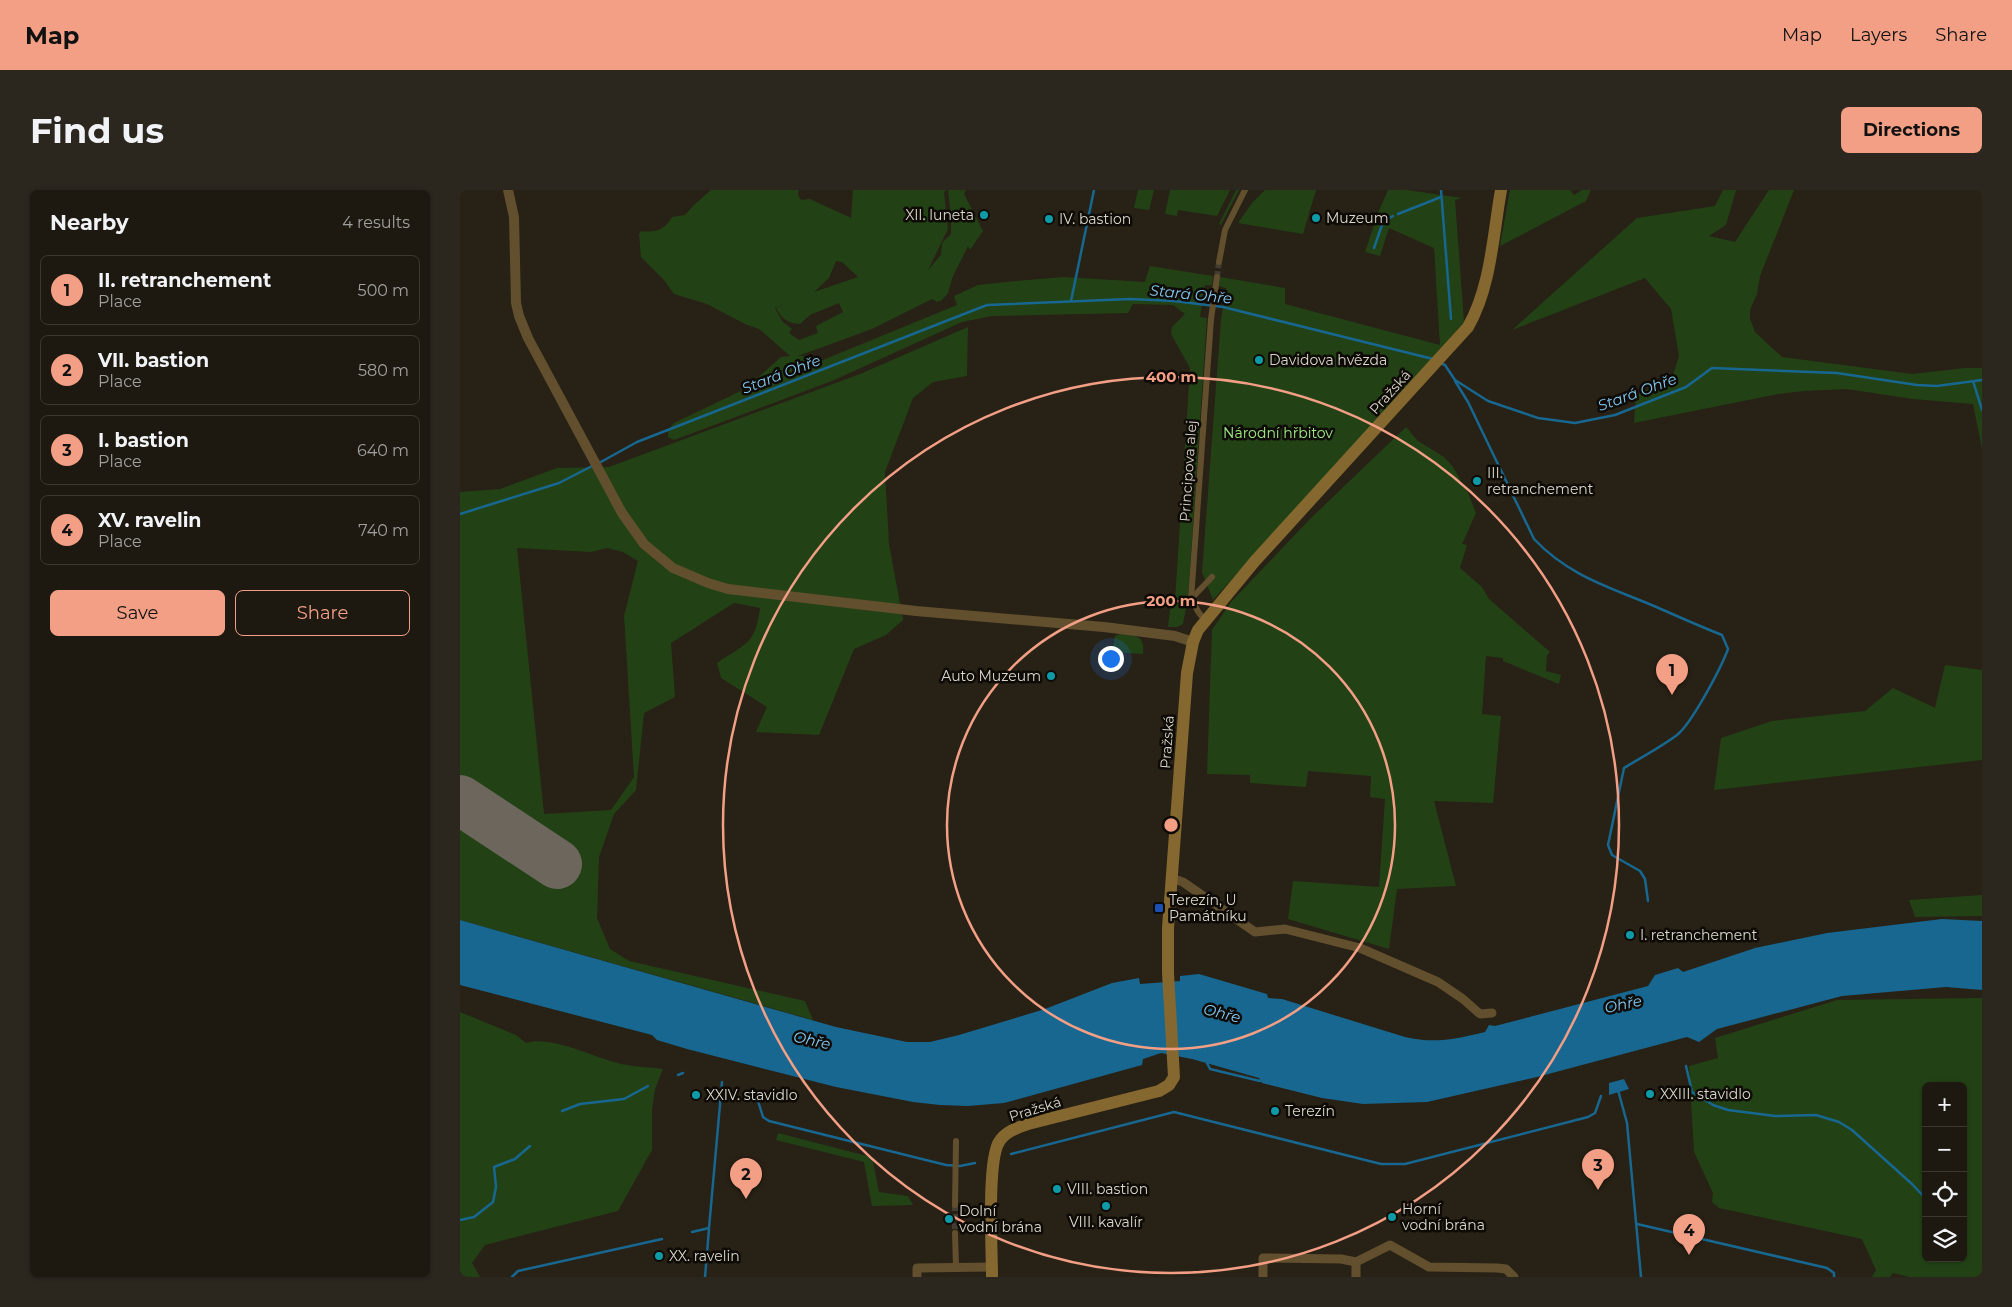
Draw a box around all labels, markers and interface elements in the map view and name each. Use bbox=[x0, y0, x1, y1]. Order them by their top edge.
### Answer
text: Map bbox=[25, 21, 79, 50]
text: Map bbox=[1782, 24, 1822, 46]
text: Layers bbox=[1850, 24, 1907, 46]
text: Share bbox=[1935, 24, 1987, 46]
button: Directions bbox=[1841, 107, 1982, 153]
text: Find us bbox=[30, 109, 164, 152]
place label: XII. luneta bbox=[905, 206, 974, 224]
marker: XII. luneta bbox=[978, 209, 990, 221]
place label: Muzeum bbox=[1326, 209, 1389, 227]
text: Nearby bbox=[50, 210, 129, 235]
place label: IV. bastion bbox=[1059, 210, 1131, 228]
marker: Muzeum bbox=[1310, 212, 1322, 224]
text: 4 results bbox=[342, 213, 410, 232]
marker: IV. bastion bbox=[1043, 213, 1055, 225]
text: II. retranchement bbox=[98, 269, 271, 292]
water label: Stará Ohře bbox=[1149, 280, 1233, 308]
text: 1 bbox=[64, 281, 70, 300]
text: 500 m bbox=[358, 281, 409, 300]
text: Place bbox=[98, 292, 142, 311]
text: VII. bastion bbox=[98, 349, 209, 372]
water label: Stará Ohře bbox=[739, 350, 823, 398]
place label: Davidova hvězda bbox=[1269, 351, 1387, 369]
marker: Davidova hvězda bbox=[1253, 354, 1265, 366]
text: 2 bbox=[62, 361, 72, 380]
text: 580 m bbox=[358, 361, 409, 380]
street label: Pražská bbox=[1365, 366, 1415, 418]
text: 400 m bbox=[1146, 367, 1196, 386]
water label: Stará Ohře bbox=[1595, 369, 1679, 415]
text: Place bbox=[98, 372, 142, 391]
street label: Principova alej bbox=[1175, 420, 1201, 522]
park label: Národní hřbitov bbox=[1223, 424, 1333, 442]
text: I. bastion bbox=[98, 429, 189, 452]
text: 3 bbox=[62, 441, 72, 460]
text: 640 m bbox=[357, 441, 409, 460]
text: Place bbox=[98, 452, 142, 471]
place label: III. retranchement bbox=[1487, 464, 1594, 498]
marker: III. retranchement bbox=[1471, 475, 1483, 487]
text: XV. ravelin bbox=[98, 509, 201, 532]
text: 4 bbox=[61, 521, 73, 540]
text: 740 m bbox=[358, 521, 409, 540]
text: Place bbox=[98, 532, 142, 551]
button: Save bbox=[50, 590, 225, 636]
button: Share bbox=[235, 590, 410, 636]
text: 200 m bbox=[1146, 591, 1196, 610]
your location bbox=[1098, 646, 1124, 672]
pin: 1 bbox=[1656, 654, 1688, 695]
place label: Auto Muzeum bbox=[941, 667, 1041, 685]
marker: Auto Muzeum bbox=[1045, 670, 1057, 682]
street label: Pražská bbox=[1156, 715, 1178, 769]
centre of rings bbox=[1162, 816, 1180, 834]
place label: Terezín, U Památníku bbox=[1169, 891, 1247, 925]
marker: Terezín, U Památníku bbox=[1153, 902, 1165, 914]
place label: I. retranchement bbox=[1640, 926, 1758, 944]
marker: I. retranchement bbox=[1624, 929, 1636, 941]
water label: Ohře bbox=[1603, 991, 1643, 1017]
water label: Ohře bbox=[1201, 999, 1243, 1027]
water label: Ohře bbox=[792, 1027, 832, 1053]
map controls bbox=[1922, 1082, 1967, 1262]
button: + bbox=[1922, 1082, 1967, 1127]
place label: XXIII. stavidlo bbox=[1660, 1085, 1751, 1103]
place label: XXIV. stavidlo bbox=[706, 1086, 798, 1104]
marker: XXIII. stavidlo bbox=[1644, 1088, 1656, 1100]
marker: XXIV. stavidlo bbox=[690, 1089, 702, 1101]
street label: Pražská bbox=[1007, 1093, 1063, 1125]
place label: Terezín bbox=[1285, 1102, 1335, 1120]
marker: Terezín bbox=[1269, 1105, 1281, 1117]
button: − bbox=[1922, 1127, 1967, 1172]
pin: 3 bbox=[1582, 1149, 1614, 1190]
pin: 2 bbox=[730, 1158, 762, 1199]
button: locate bbox=[1922, 1172, 1967, 1217]
place label: VIII. bastion bbox=[1067, 1180, 1148, 1198]
marker: VIII. bastion bbox=[1051, 1183, 1063, 1195]
marker: VIII. kavalír bbox=[1100, 1200, 1112, 1212]
place label: Horní vodní brána bbox=[1402, 1200, 1485, 1234]
place label: Dolní vodní brána bbox=[959, 1202, 1042, 1236]
marker: Horní vodní brána bbox=[1386, 1211, 1398, 1223]
marker: Dolní vodní brána bbox=[943, 1213, 955, 1225]
place label: VIII. kavalír bbox=[1069, 1213, 1143, 1231]
pin: 4 bbox=[1673, 1214, 1705, 1255]
button: layers bbox=[1922, 1217, 1967, 1262]
place label: XX. ravelin bbox=[669, 1247, 740, 1265]
marker: XX. ravelin bbox=[653, 1250, 665, 1262]

